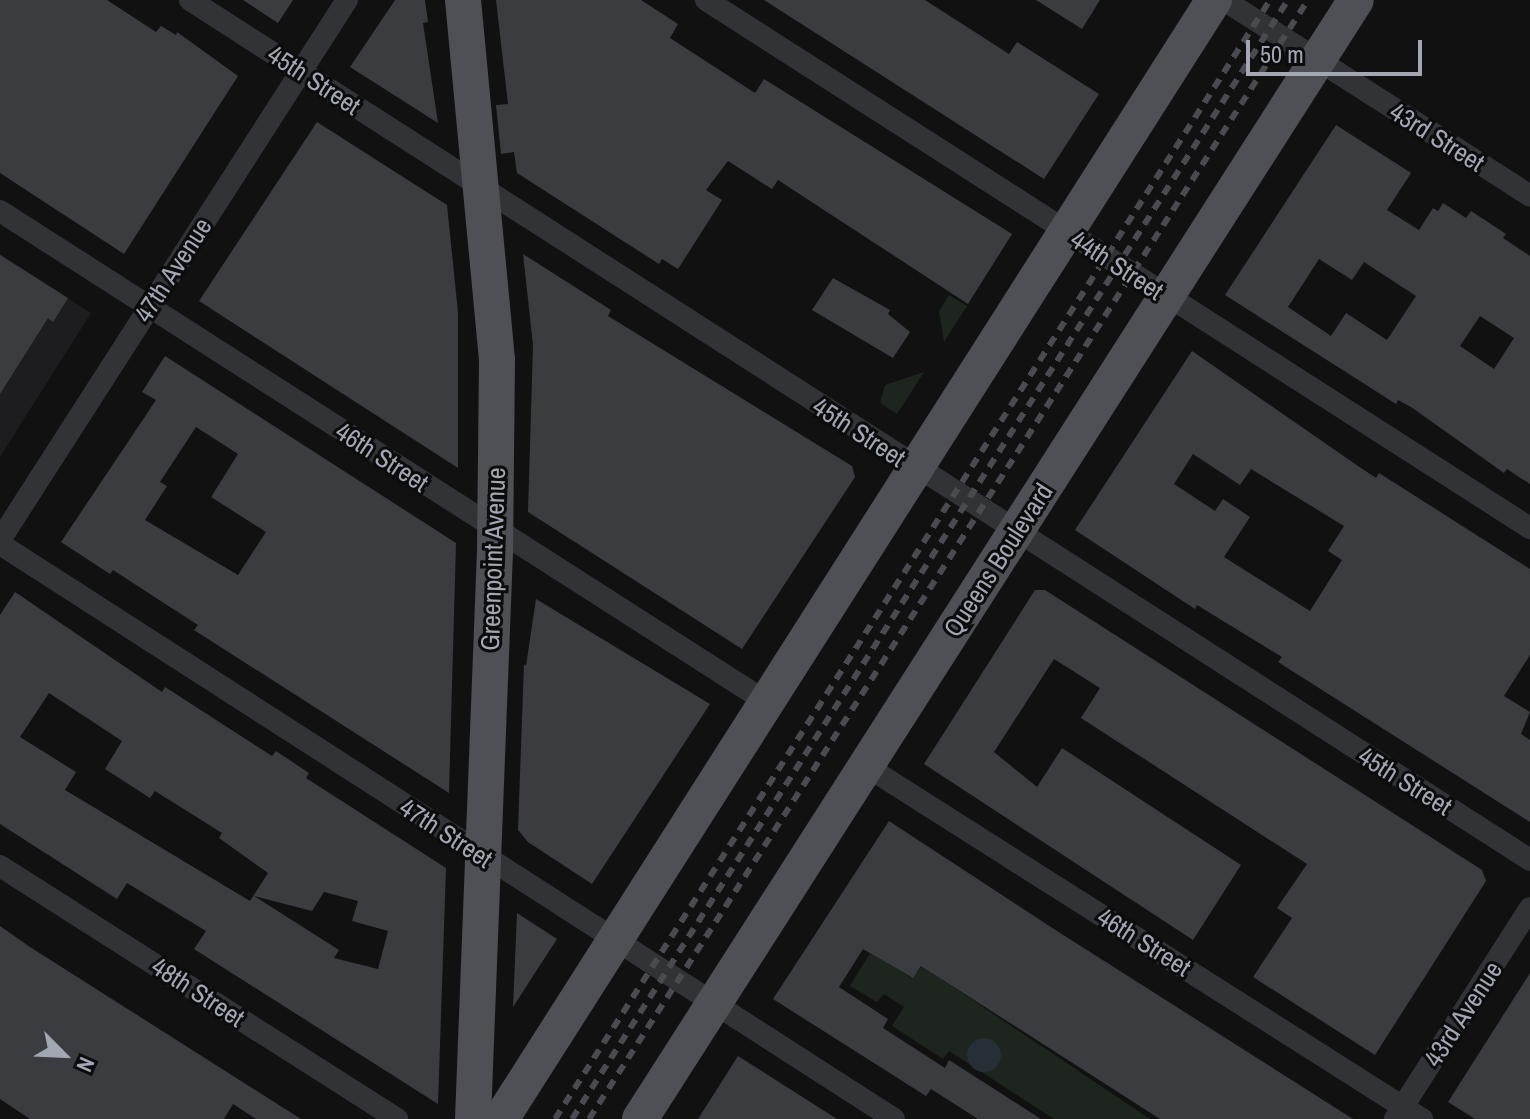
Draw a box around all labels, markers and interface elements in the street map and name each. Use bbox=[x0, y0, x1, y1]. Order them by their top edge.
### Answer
scale bar bbox=[1250, 24, 1426, 74]
text: 50 m bbox=[1260, 38, 1304, 70]
street label: 45th Street bbox=[262, 39, 366, 121]
street label: 43rd Street bbox=[1384, 96, 1490, 178]
street label: 47th Avenue bbox=[127, 211, 219, 329]
street label: 44th Street bbox=[1065, 224, 1169, 306]
street label: 45th Street bbox=[807, 391, 911, 473]
street label: 46th Street bbox=[330, 416, 434, 498]
street label: Greenpoint Avenue bbox=[474, 466, 512, 652]
street label: Queens Boulevard bbox=[937, 477, 1059, 643]
street label: 45th Street bbox=[1353, 740, 1457, 822]
street label: 47th Street bbox=[394, 792, 498, 874]
street label: 46th Street bbox=[1092, 901, 1196, 983]
street label: 48th Street bbox=[146, 951, 250, 1033]
street label: 43rd Avenue bbox=[1417, 955, 1509, 1073]
north arrow bbox=[24, 1015, 104, 1095]
text: N bbox=[70, 1053, 102, 1077]

